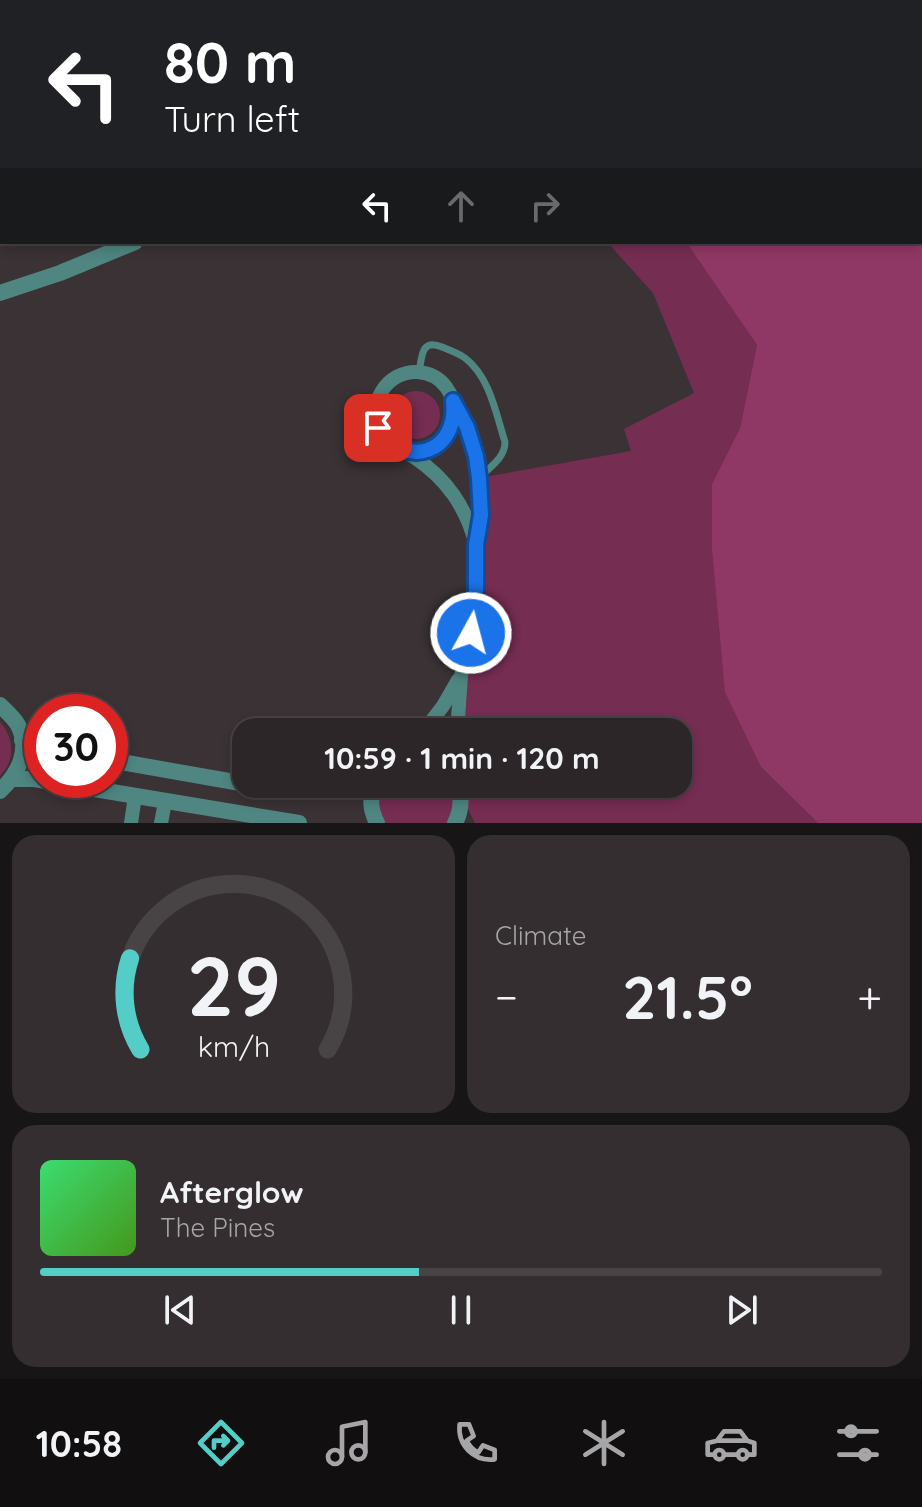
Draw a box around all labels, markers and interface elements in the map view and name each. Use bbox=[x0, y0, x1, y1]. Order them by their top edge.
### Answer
text: 80 m bbox=[164, 27, 296, 97]
icon: left bbox=[32, 32, 136, 136]
text: Turn left bbox=[164, 96, 300, 141]
icon: left bbox=[355, 184, 399, 228]
icon: ahead bbox=[439, 184, 483, 228]
icon: right bbox=[523, 184, 567, 228]
pin bbox=[344, 394, 412, 462]
icon: arrive bbox=[356, 406, 400, 450]
position arrow bbox=[429, 591, 513, 675]
speed limit sign: 30 bbox=[24, 694, 128, 798]
text: 10:59 · 1 min · 120 m bbox=[324, 739, 600, 777]
text: Climate bbox=[495, 919, 586, 952]
text: 29 bbox=[186, 933, 281, 1037]
text: 21.5° bbox=[622, 959, 753, 1034]
text: − bbox=[495, 969, 518, 1024]
text: + bbox=[857, 969, 882, 1024]
text: km/h bbox=[197, 1028, 270, 1064]
text: Afterglow bbox=[160, 1173, 303, 1211]
text: The Pines bbox=[160, 1211, 275, 1244]
icon: previous bbox=[158, 1288, 202, 1332]
icon: pause bbox=[439, 1288, 483, 1332]
icon: next bbox=[720, 1288, 764, 1332]
icon: directions bbox=[193, 1415, 249, 1471]
icon: music bbox=[321, 1415, 377, 1471]
icon: phone bbox=[448, 1415, 504, 1471]
icon: climate bbox=[576, 1415, 632, 1471]
icon: car bbox=[703, 1415, 759, 1471]
icon: filters bbox=[830, 1415, 886, 1471]
text: 10:58 bbox=[36, 1421, 122, 1466]

